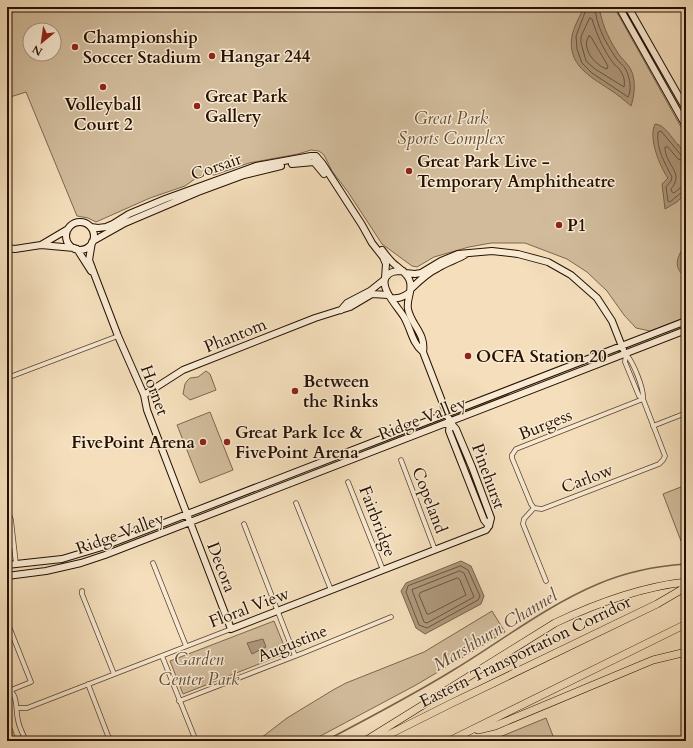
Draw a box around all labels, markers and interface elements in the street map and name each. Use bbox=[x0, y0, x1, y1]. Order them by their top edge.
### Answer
north arrow bbox=[22, 22, 62, 62]
place label: Championship Soccer Stadium bbox=[83, 26, 202, 69]
text: N bbox=[29, 41, 45, 59]
marker: Championship Soccer Stadium bbox=[70, 42, 80, 52]
place label: Hangar 244 bbox=[220, 45, 311, 68]
marker: Hangar 244 bbox=[207, 51, 217, 61]
marker: Volleyball Court 2 bbox=[98, 82, 108, 92]
place label: Great Park Gallery bbox=[205, 85, 288, 128]
place label: Volleyball Court 2 bbox=[65, 93, 141, 136]
marker: Great Park Gallery bbox=[192, 101, 202, 111]
park label: Great Park Sports Complex bbox=[397, 107, 505, 150]
street label: Corsair bbox=[188, 147, 245, 186]
place label: Great Park Live - Temporary Amphitheatre bbox=[417, 150, 615, 193]
marker: Great Park Live - Temporary Amphitheatre bbox=[404, 166, 414, 176]
place label: P1 bbox=[567, 214, 587, 237]
marker: P1 bbox=[554, 220, 564, 230]
street label: Phantom bbox=[201, 312, 270, 358]
place label: OCFA Station 20 bbox=[476, 345, 607, 368]
marker: OCFA Station 20 bbox=[463, 351, 473, 361]
street label: Hornet bbox=[135, 362, 175, 419]
place label: Between the Rinks bbox=[303, 370, 378, 413]
marker: Between the Rinks bbox=[290, 386, 300, 396]
street label: Ridge Valley bbox=[375, 391, 470, 446]
street label: Burgess bbox=[515, 403, 576, 446]
place label: Great Park Ice & FivePoint Arena bbox=[235, 421, 363, 464]
place label: FivePoint Arena bbox=[71, 431, 196, 454]
marker: FivePoint Arena bbox=[198, 437, 208, 447]
marker: Great Park Ice & FivePoint Arena bbox=[222, 437, 232, 447]
street label: Pinehurst bbox=[466, 440, 511, 513]
street label: Carlow bbox=[558, 458, 617, 499]
street label: Copeland bbox=[406, 464, 453, 537]
street label: Fairbridge bbox=[353, 482, 402, 560]
street label: Ridge Valley bbox=[73, 507, 168, 560]
street label: Decora bbox=[201, 539, 242, 596]
street label: Floral View bbox=[206, 582, 293, 633]
water label: Marshburn Channel bbox=[428, 583, 563, 678]
street label: Eastern Transportation Corridor bbox=[415, 590, 636, 713]
street label: Augustine bbox=[254, 619, 331, 668]
park label: Garden Center Park bbox=[159, 648, 240, 691]

